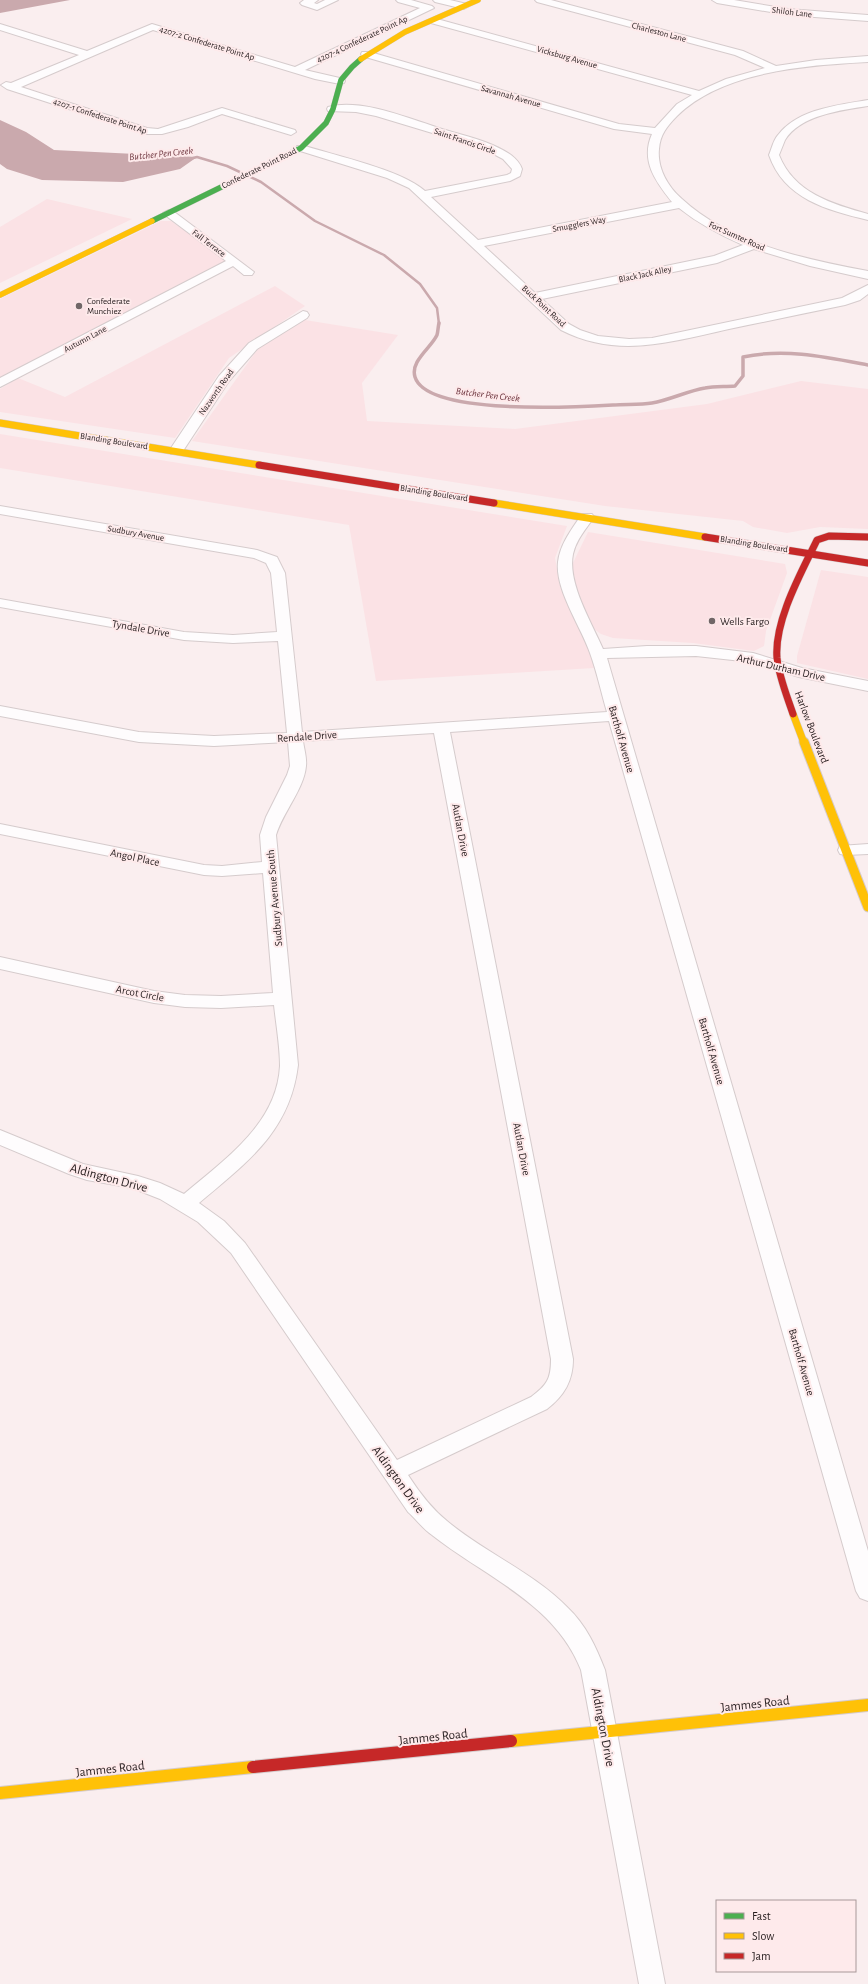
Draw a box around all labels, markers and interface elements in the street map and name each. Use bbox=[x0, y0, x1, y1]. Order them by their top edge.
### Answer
street label: Shiloh Lane bbox=[771, 6, 813, 19]
street label: 4207-4 Confederate Point Ap bbox=[315, 14, 409, 65]
street label: Charleston Lane bbox=[631, 21, 687, 44]
street label: 4207-2 Confederate Point Ap bbox=[158, 25, 256, 62]
street label: Vicksburg Avenue bbox=[536, 45, 598, 70]
street label: Savannah Avenue bbox=[480, 84, 542, 109]
street label: 4207-1 Confederate Point Ap bbox=[52, 97, 148, 136]
street label: Saint Francis Circle bbox=[433, 127, 497, 156]
water label: Butcher Pen Creek bbox=[129, 146, 194, 162]
street label: Confederate Point Road bbox=[220, 146, 298, 190]
street label: Smugglers Way bbox=[552, 215, 607, 234]
street label: Fort Sumter Road bbox=[707, 220, 766, 253]
street label: Fall Terrace bbox=[190, 228, 227, 259]
street label: Black Jack Alley bbox=[618, 264, 672, 284]
street label: Buck Point Road bbox=[520, 284, 568, 329]
place label: Confederate Munchiez bbox=[87, 297, 130, 316]
marker: Confederate Munchiez bbox=[74, 301, 84, 311]
street label: Autumn Lane bbox=[62, 324, 108, 354]
street label: Nazworth Road bbox=[197, 367, 236, 417]
water label: Butcher Pen Creek bbox=[455, 386, 521, 404]
street label: Blanding Boulevard bbox=[79, 432, 149, 451]
street label: Blanding Boulevard bbox=[399, 484, 469, 503]
street label: Sudbury Avenue bbox=[107, 524, 165, 543]
street label: Blanding Boulevard bbox=[719, 535, 789, 554]
marker: Wells Fargo bbox=[707, 616, 717, 626]
place label: Wells Fargo bbox=[720, 616, 769, 627]
street label: Tyndale Drive bbox=[111, 618, 171, 639]
street label: Arthur Durham Drive bbox=[736, 652, 826, 683]
street label: Harlow Boulevard bbox=[793, 690, 830, 765]
street label: Bartholf Avenue bbox=[607, 704, 636, 774]
street label: Rendale Drive bbox=[277, 729, 337, 744]
street label: Autlan Drive bbox=[450, 803, 471, 857]
street label: Angol Place bbox=[109, 847, 161, 868]
street label: Sudbury Avenue South bbox=[265, 849, 284, 947]
street label: Arcot Circle bbox=[115, 983, 165, 1004]
street label: Bartholf Avenue bbox=[697, 1016, 726, 1086]
street label: Autlan Drive bbox=[511, 1122, 532, 1176]
street label: Aldington Drive bbox=[68, 1162, 149, 1195]
street label: Bartholf Avenue bbox=[787, 1327, 816, 1397]
street label: Aldington Drive bbox=[369, 1444, 426, 1516]
street label: Aldington Drive bbox=[589, 1687, 617, 1768]
street label: Jammes Road bbox=[720, 1694, 790, 1715]
street label: Jammes Road bbox=[398, 1727, 468, 1748]
street label: Jammes Road bbox=[75, 1759, 145, 1780]
legend bbox=[716, 1900, 856, 1972]
text: Fast bbox=[752, 1910, 771, 1922]
text: Slow bbox=[752, 1930, 774, 1942]
text: Jam bbox=[752, 1950, 771, 1962]

